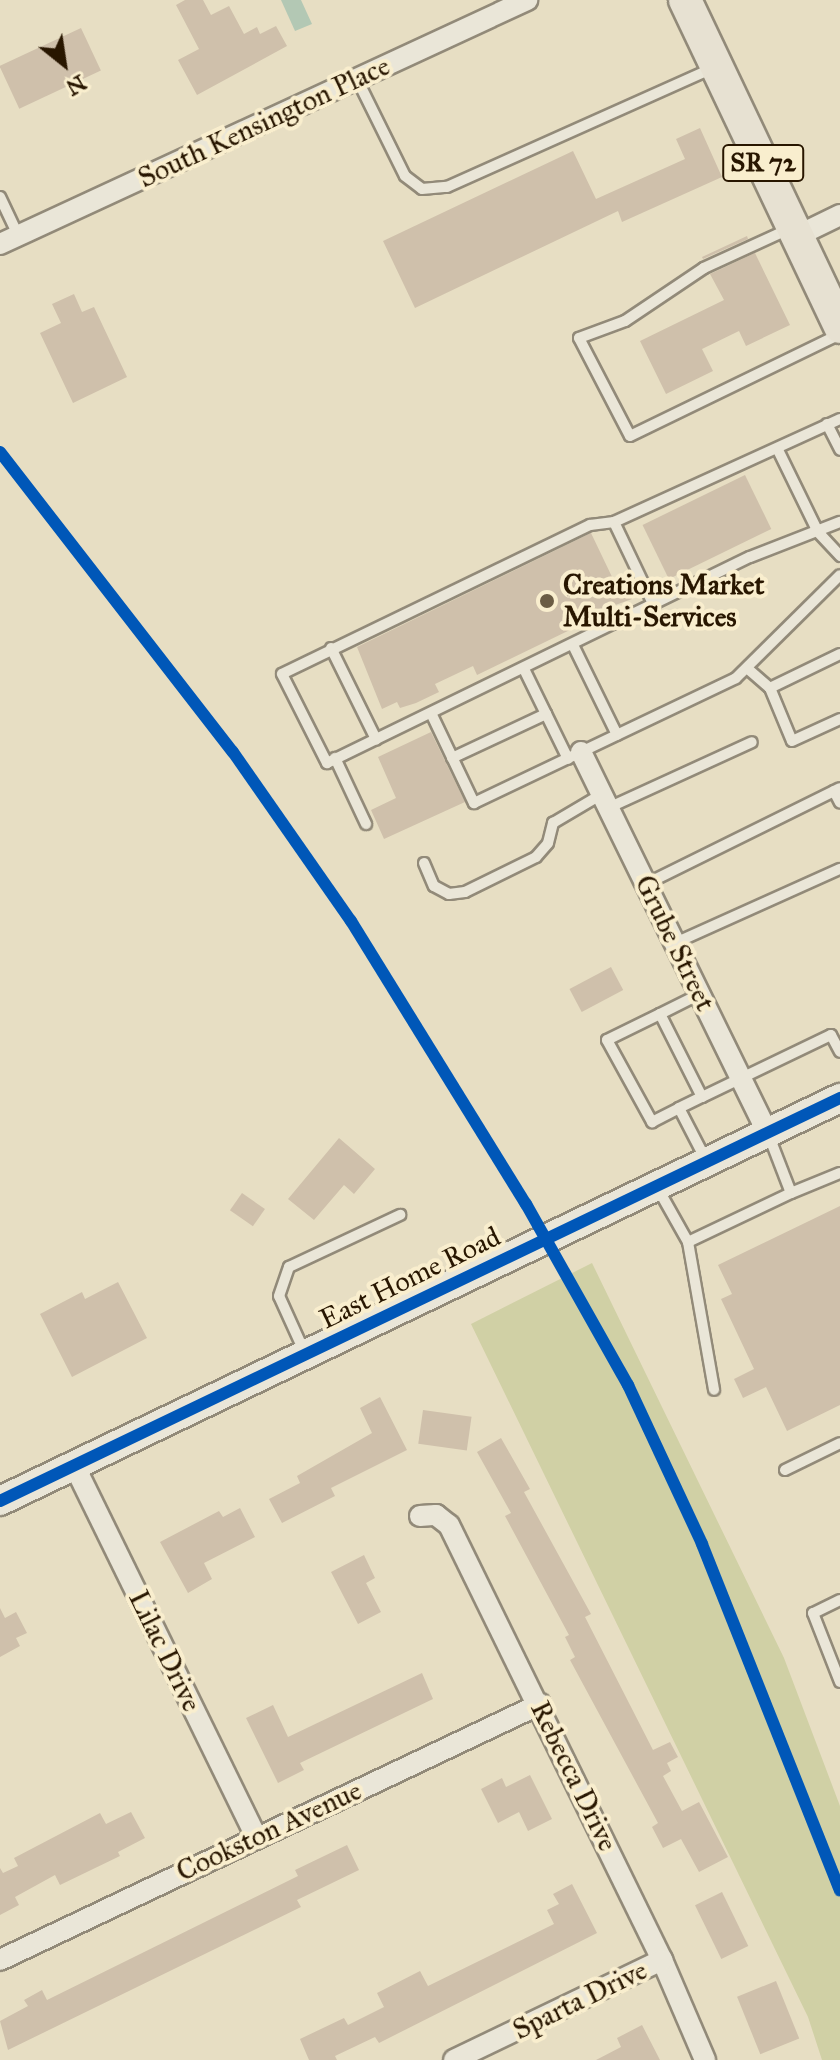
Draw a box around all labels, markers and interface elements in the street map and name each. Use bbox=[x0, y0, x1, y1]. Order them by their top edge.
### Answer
north arrow bbox=[24, 24, 104, 104]
street label: South Kensington Place bbox=[133, 49, 395, 195]
text: N bbox=[61, 69, 91, 102]
road number: SR 72 bbox=[721, 141, 805, 185]
place label: Creations Market Multi-Services bbox=[563, 568, 764, 634]
marker: Creations Market Multi-Services bbox=[538, 592, 556, 610]
street label: Grube Street bbox=[628, 870, 722, 1016]
street label: East Home Road bbox=[314, 1220, 506, 1336]
street label: Lilac Drive bbox=[121, 1585, 209, 1717]
street label: Rebecca Drive bbox=[523, 1696, 625, 1856]
street label: Cookston Avenue bbox=[171, 1773, 367, 1889]
street label: Sparta Drive bbox=[507, 1953, 653, 2047]

